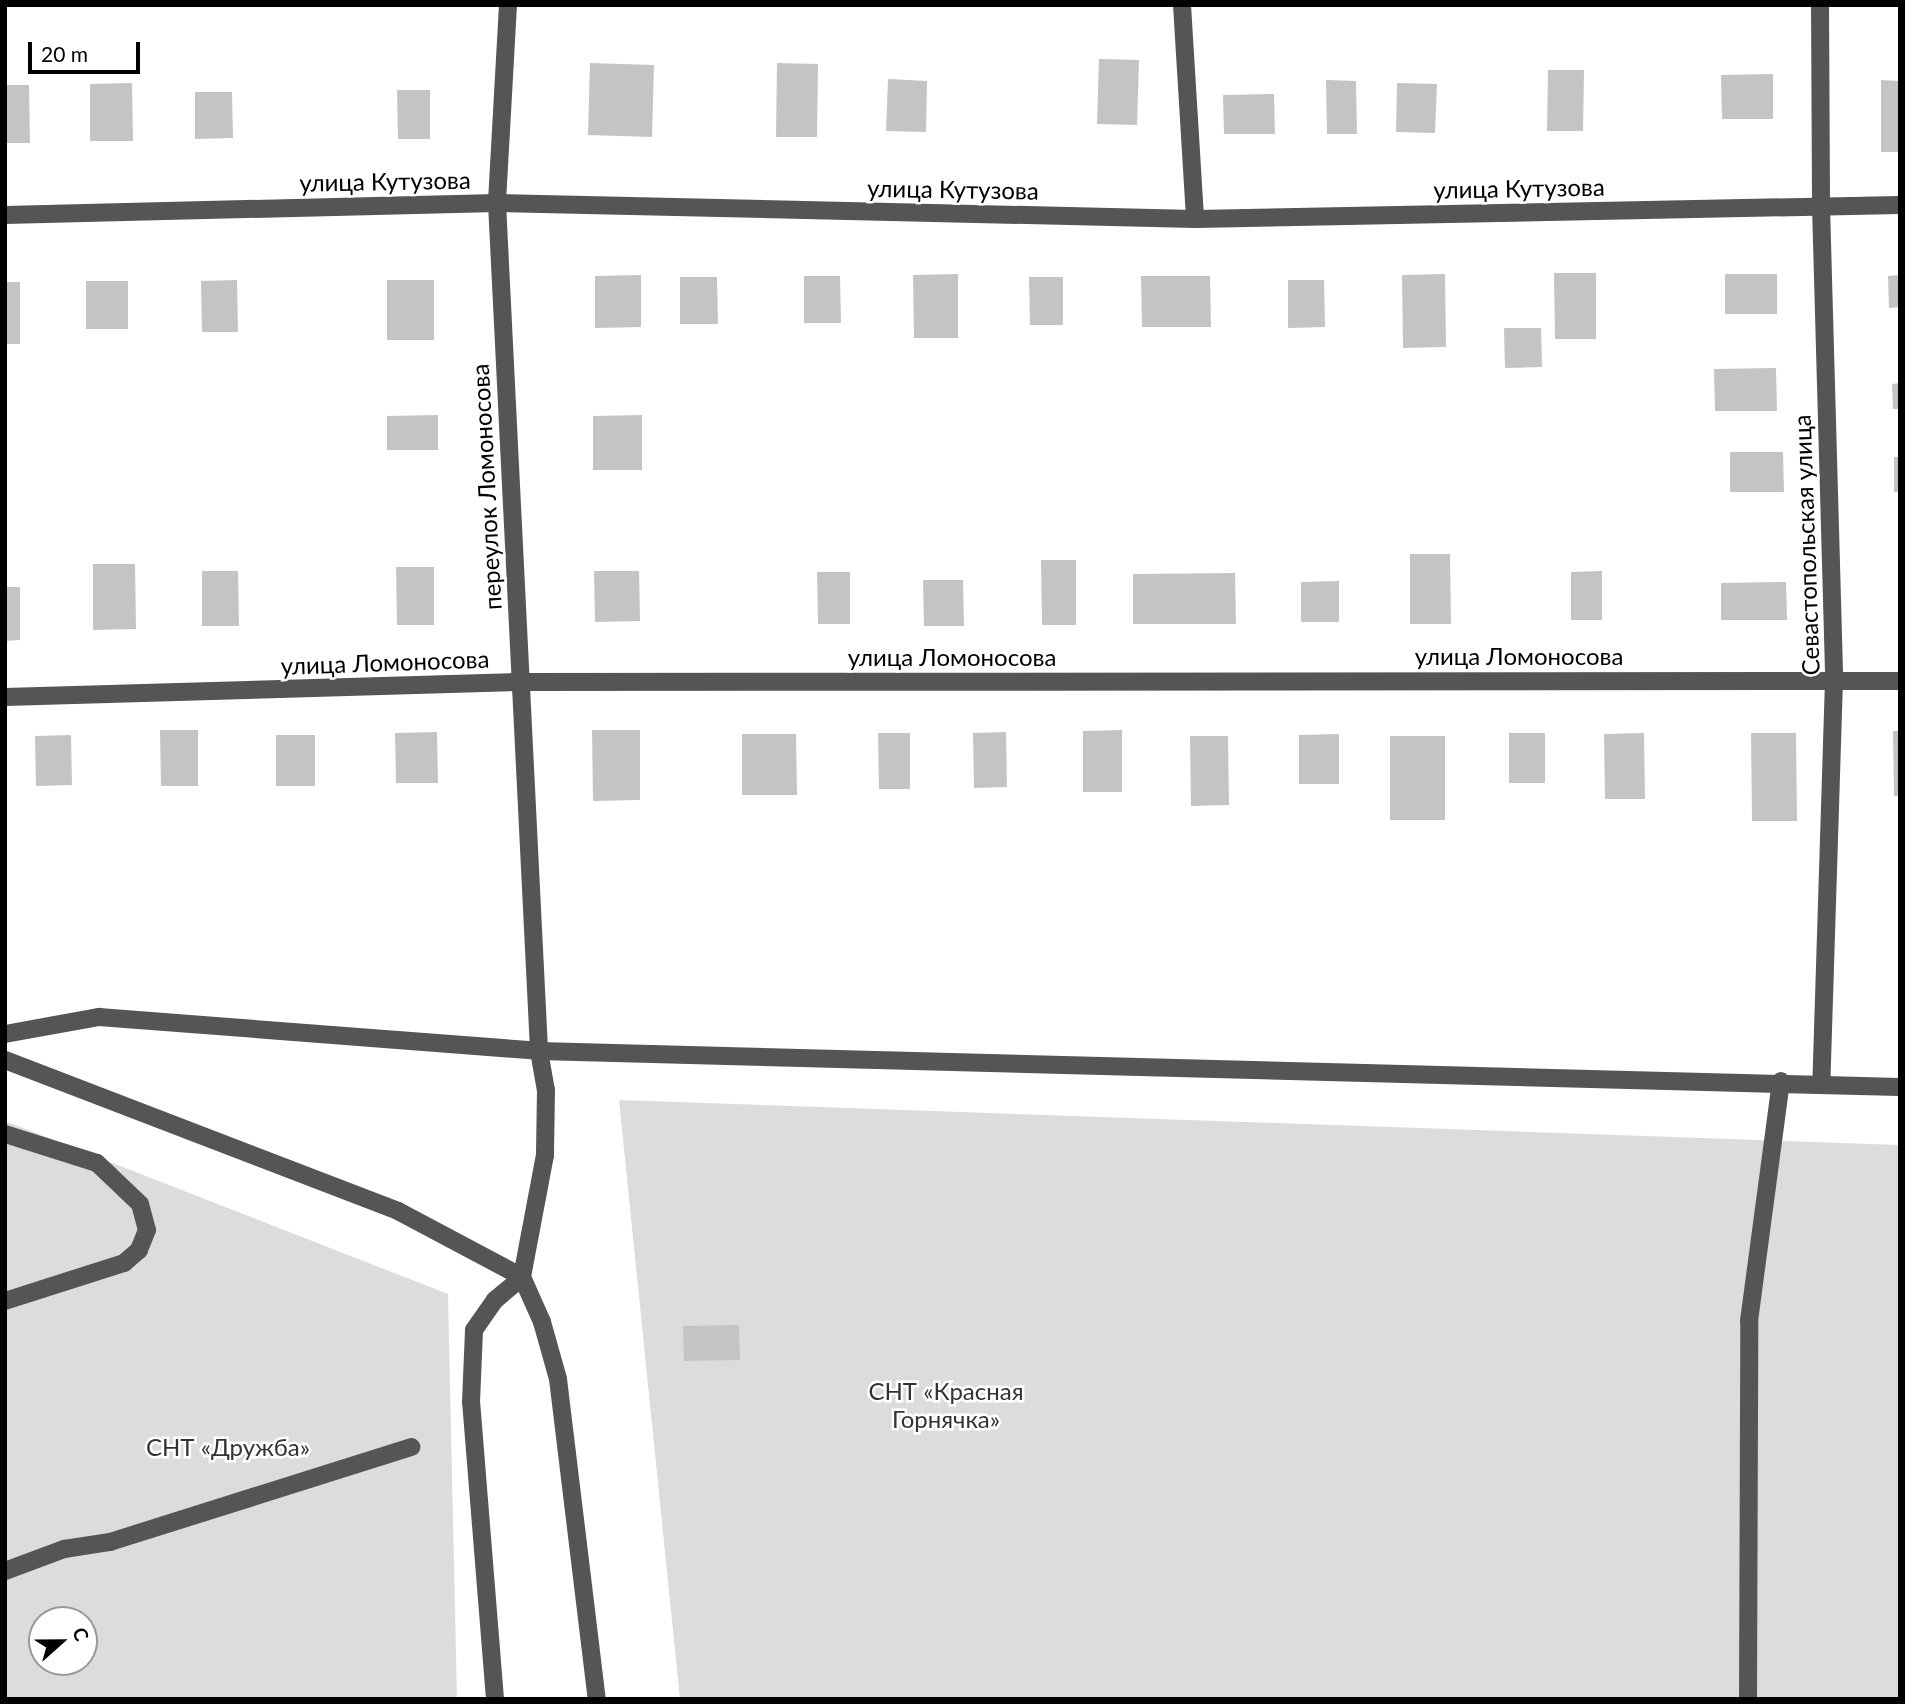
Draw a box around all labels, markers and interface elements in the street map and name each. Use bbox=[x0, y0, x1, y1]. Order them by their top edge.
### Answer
scale bar bbox=[32, 28, 144, 72]
text: 20 m bbox=[41, 41, 88, 66]
street label: улица Кутузова bbox=[299, 165, 471, 197]
street label: улица Кутузова bbox=[1433, 172, 1605, 204]
street label: улица Кутузова bbox=[867, 173, 1039, 205]
street label: переулок Ломоносова bbox=[465, 363, 507, 611]
street label: Севастопольская улица bbox=[1787, 414, 1825, 676]
street label: улица Ломоносова bbox=[1415, 642, 1623, 670]
street label: улица Ломоносова bbox=[848, 643, 1056, 671]
street label: улица Ломоносова bbox=[280, 644, 490, 680]
park label: СНТ «Красная Горнячка» bbox=[869, 1377, 1023, 1433]
park label: СНТ «Дружба» bbox=[146, 1433, 310, 1461]
north arrow bbox=[28, 1606, 98, 1676]
text: С bbox=[68, 1624, 94, 1644]

